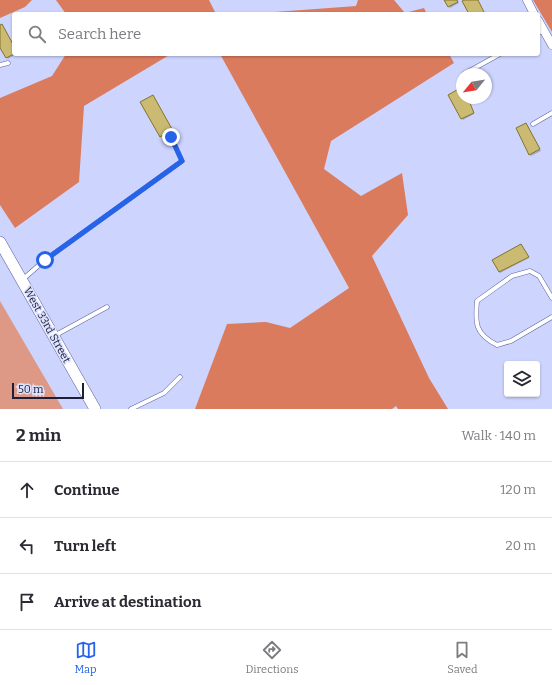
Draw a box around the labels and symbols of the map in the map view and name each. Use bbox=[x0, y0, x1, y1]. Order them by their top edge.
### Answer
north arrow bbox=[456, 68, 492, 104]
route end bbox=[162, 128, 180, 146]
route start bbox=[36, 251, 54, 269]
street label: West 33rd Street bbox=[21, 285, 73, 365]
scale bar bbox=[12, 381, 84, 400]

